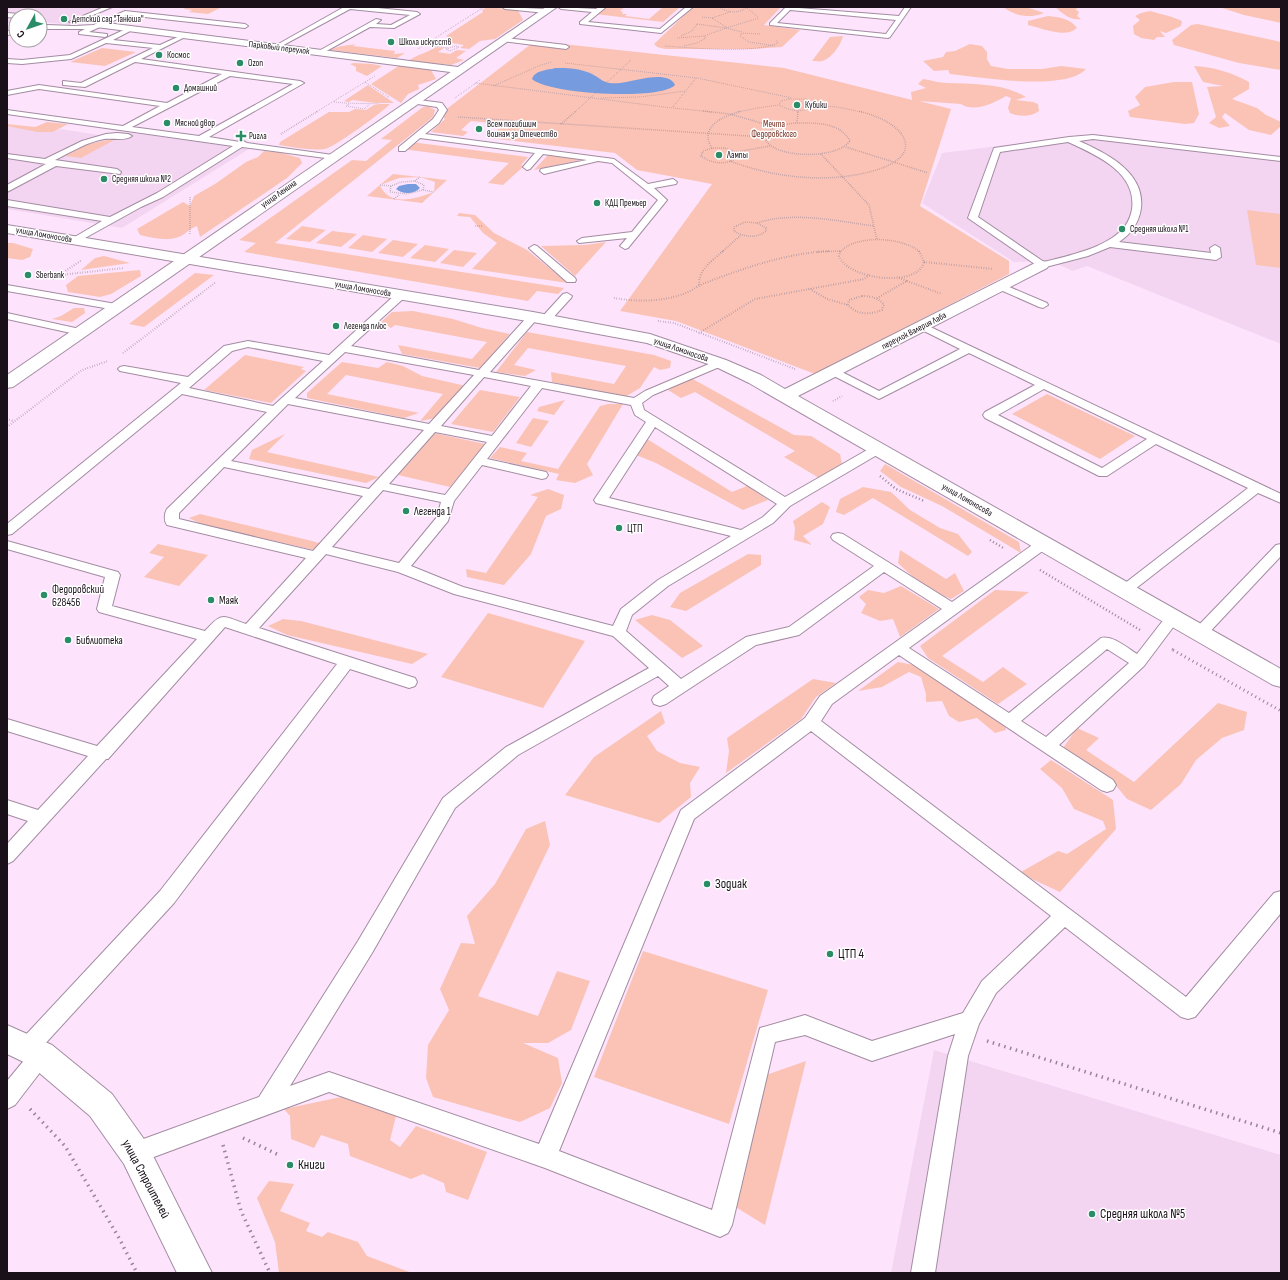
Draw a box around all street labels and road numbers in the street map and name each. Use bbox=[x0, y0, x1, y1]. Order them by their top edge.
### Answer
street label: Парковый переулок bbox=[248, 39, 311, 57]
street label: улица Ленина bbox=[259, 178, 299, 210]
street label: улица Ломоносова bbox=[15, 225, 73, 245]
street label: улица Ломоносова bbox=[334, 279, 392, 299]
street label: переулок Валерия Лаба bbox=[880, 310, 948, 352]
street label: улица Ломоносова bbox=[652, 336, 710, 364]
street label: улица Ломоносова bbox=[940, 481, 994, 519]
street label: улица Строителей bbox=[118, 1137, 174, 1221]

